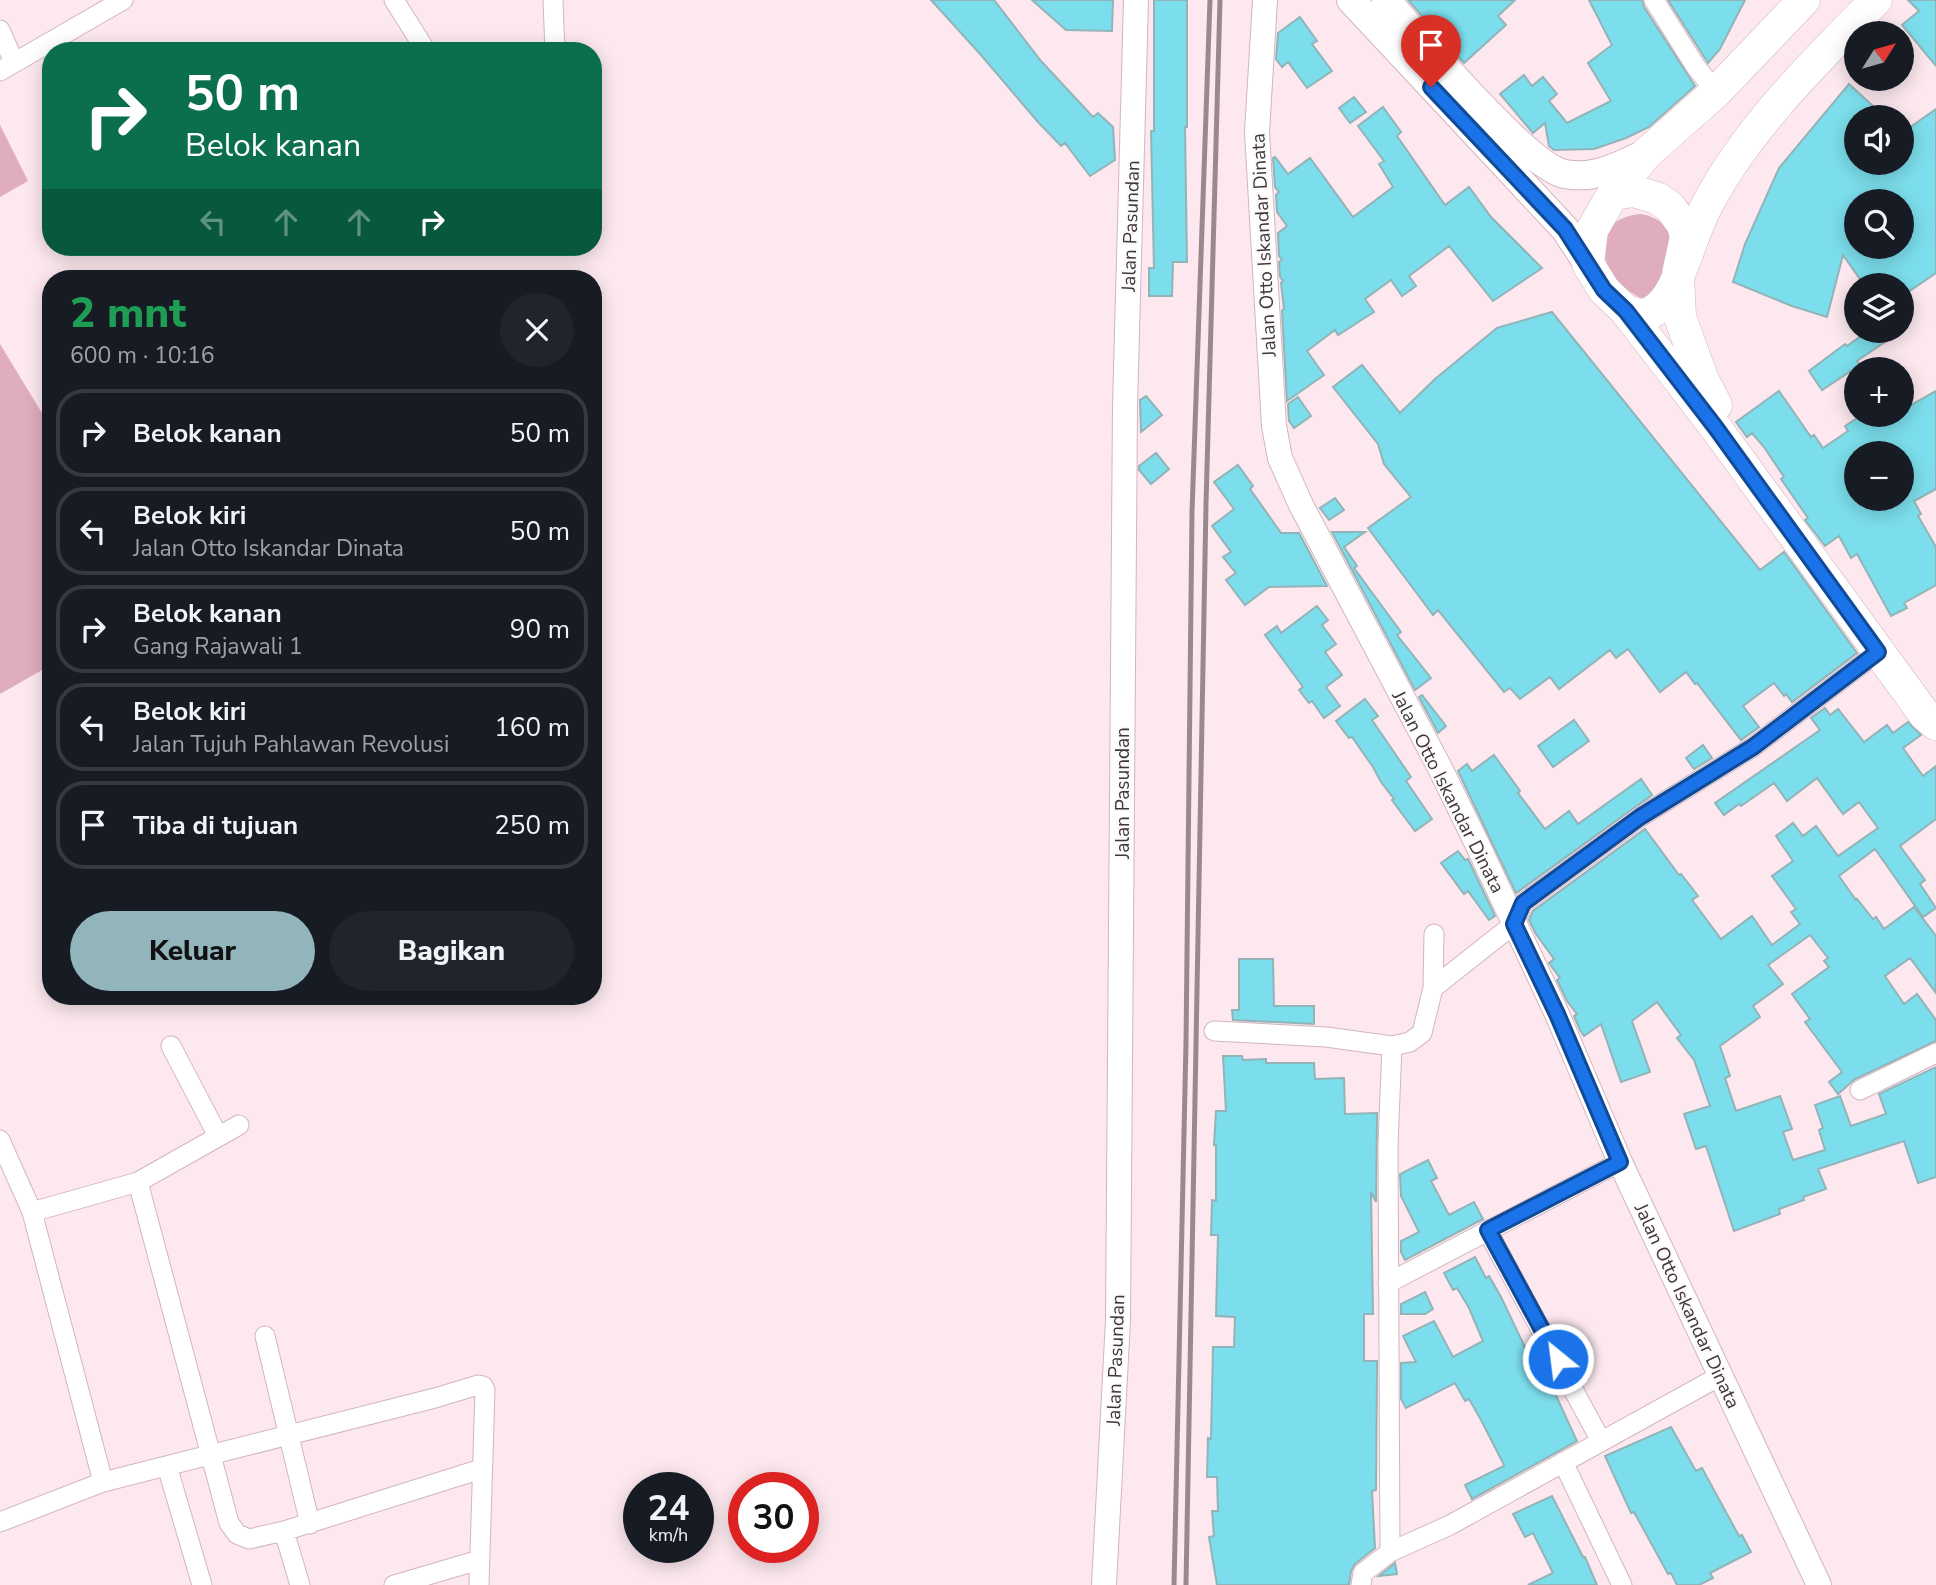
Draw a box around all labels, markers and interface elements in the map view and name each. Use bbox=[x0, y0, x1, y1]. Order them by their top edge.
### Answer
pin bbox=[1401, 15, 1461, 87]
north arrow bbox=[1844, 21, 1914, 91]
map controls bbox=[1844, 21, 1914, 511]
icon: arrive bbox=[1412, 26, 1450, 64]
text: 50 m bbox=[185, 60, 300, 127]
icon: right bbox=[70, 70, 161, 161]
button: sound bbox=[1844, 105, 1914, 175]
text: Belok kanan bbox=[185, 124, 361, 167]
street label: Jalan Otto Iskandar Dinata bbox=[1245, 133, 1283, 358]
street label: Jalan Pasundan bbox=[1116, 160, 1146, 293]
button: search bbox=[1844, 189, 1914, 259]
icon: left bbox=[194, 203, 232, 241]
icon: ahead bbox=[267, 203, 305, 241]
icon: ahead bbox=[340, 203, 378, 241]
icon: right bbox=[413, 203, 451, 241]
button: layers bbox=[1844, 273, 1914, 343]
text: 2 mnt bbox=[70, 285, 186, 342]
button: close bbox=[500, 293, 574, 367]
text: 600 m · 10:16 bbox=[70, 340, 215, 371]
button: + bbox=[1844, 357, 1914, 427]
icon: right bbox=[74, 414, 112, 452]
text: Belok kanan bbox=[133, 416, 282, 451]
text: 50 m bbox=[510, 416, 570, 451]
button: − bbox=[1844, 441, 1914, 511]
text: Belok kiri bbox=[133, 498, 246, 533]
icon: left bbox=[74, 512, 112, 550]
text: 50 m bbox=[510, 514, 570, 549]
text: Jalan Otto Iskandar Dinata bbox=[133, 533, 404, 564]
text: Belok kanan bbox=[133, 596, 282, 631]
icon: right bbox=[74, 610, 112, 648]
text: 90 m bbox=[510, 612, 570, 647]
text: Gang Rajawali 1 bbox=[133, 631, 303, 662]
street label: Jalan Otto Iskandar Dinata bbox=[1385, 686, 1510, 898]
text: Belok kiri bbox=[133, 694, 246, 729]
icon: left bbox=[74, 708, 112, 746]
text: 160 m bbox=[494, 710, 570, 745]
street label: Jalan Pasundan bbox=[1110, 727, 1136, 860]
text: Jalan Tujuh Pahlawan Revolusi bbox=[133, 729, 449, 760]
icon: arrive bbox=[74, 806, 112, 844]
text: Tiba di tujuan bbox=[133, 808, 298, 843]
text: 250 m bbox=[494, 808, 570, 843]
button: Keluar bbox=[70, 911, 315, 991]
button: Bagikan bbox=[329, 911, 574, 991]
street label: Jalan Otto Iskandar Dinata bbox=[1628, 1198, 1746, 1413]
street label: Jalan Pasundan bbox=[1101, 1294, 1131, 1427]
position arrow bbox=[1521, 1322, 1595, 1396]
speed limit sign: 30 bbox=[728, 1472, 819, 1563]
text: 24 bbox=[647, 1485, 690, 1532]
text: km/h bbox=[649, 1523, 688, 1547]

